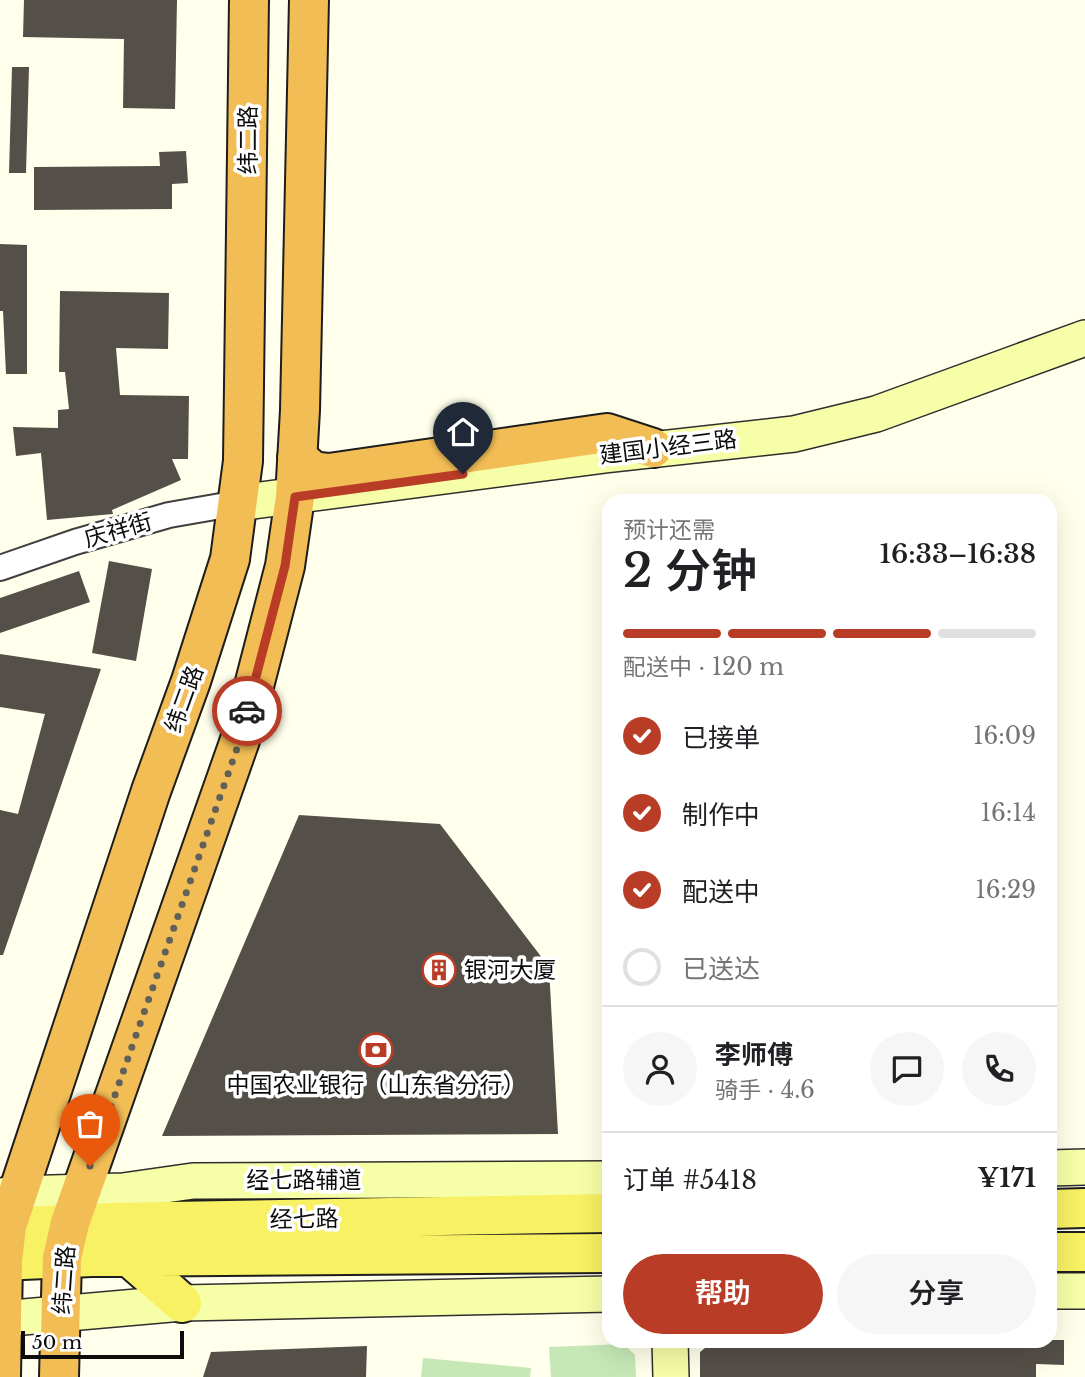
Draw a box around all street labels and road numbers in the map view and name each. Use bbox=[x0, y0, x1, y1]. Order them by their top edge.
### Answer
street label: 纬二路 bbox=[234, 106, 262, 175]
street label: 建国小经三路 bbox=[598, 425, 738, 469]
street label: 庆祥街 bbox=[81, 507, 155, 553]
street label: 纬二路 bbox=[159, 662, 209, 736]
street label: 经七路辅道 bbox=[247, 1166, 362, 1194]
street label: 经七路 bbox=[269, 1204, 339, 1234]
street label: 纬二路 bbox=[48, 1245, 80, 1315]

